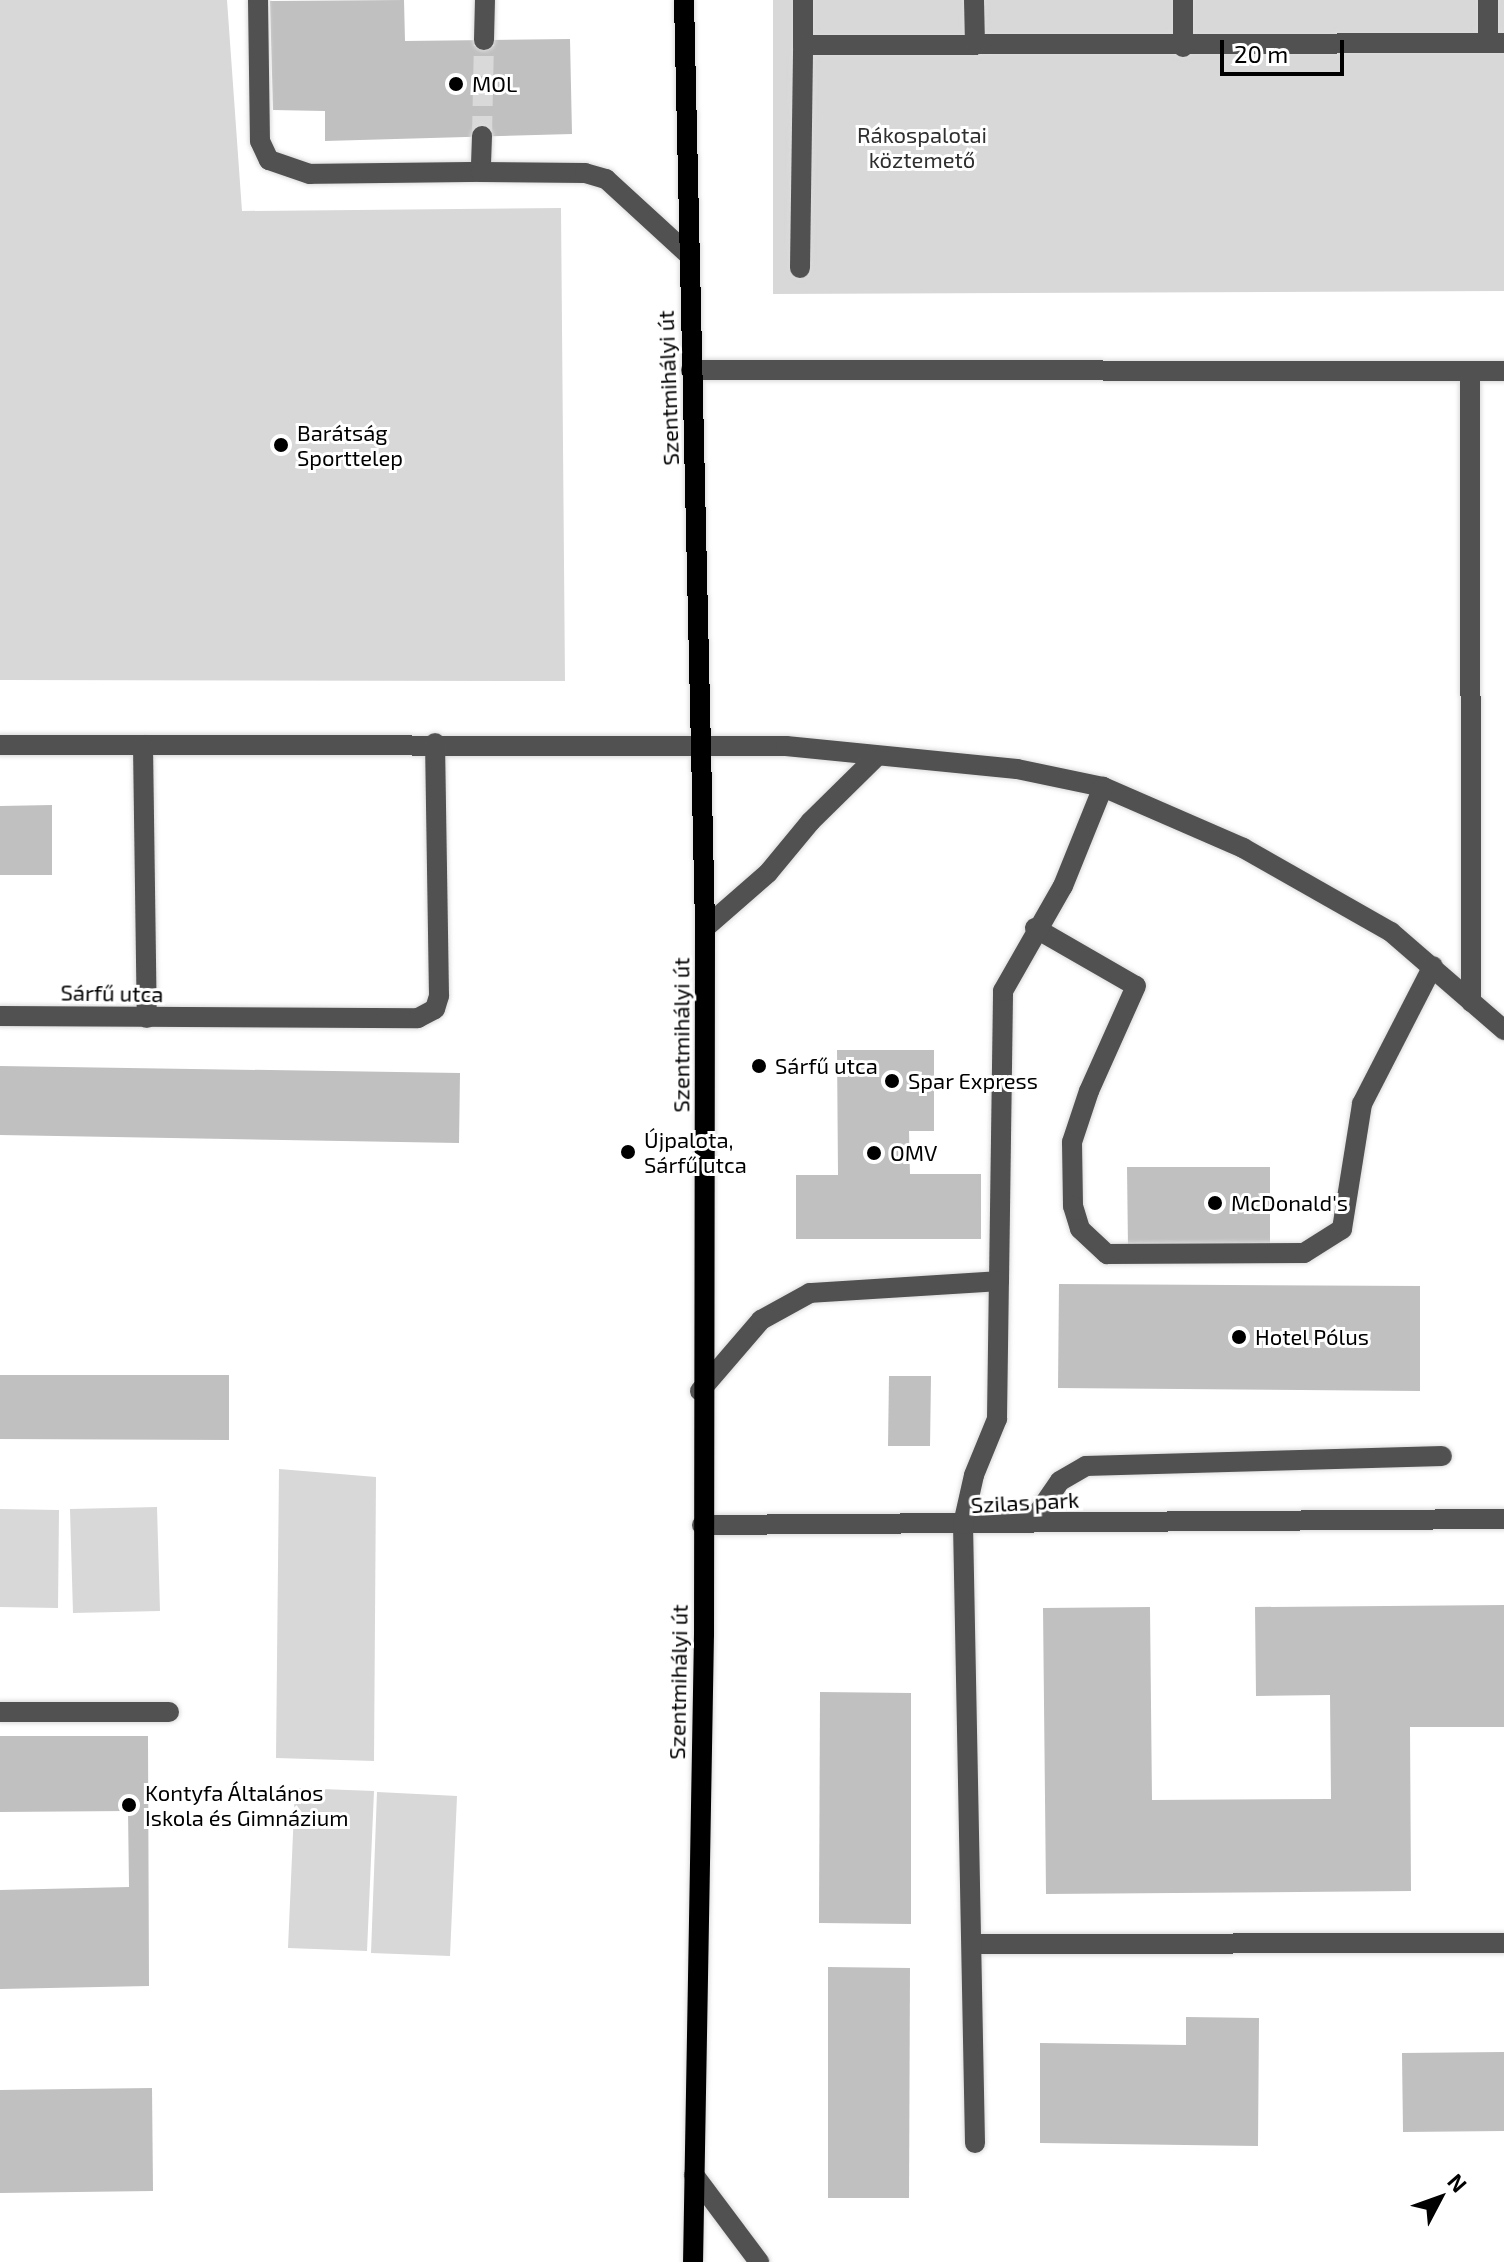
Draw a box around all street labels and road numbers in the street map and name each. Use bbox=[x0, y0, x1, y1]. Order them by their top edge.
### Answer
street label: Szentmihályi út bbox=[652, 310, 684, 466]
street label: Szentmihályi út bbox=[668, 957, 694, 1113]
street label: Sárfű utca bbox=[60, 979, 164, 1007]
street label: Szilas park bbox=[970, 1486, 1080, 1518]
street label: Szentmihályi út bbox=[663, 1604, 693, 1760]

